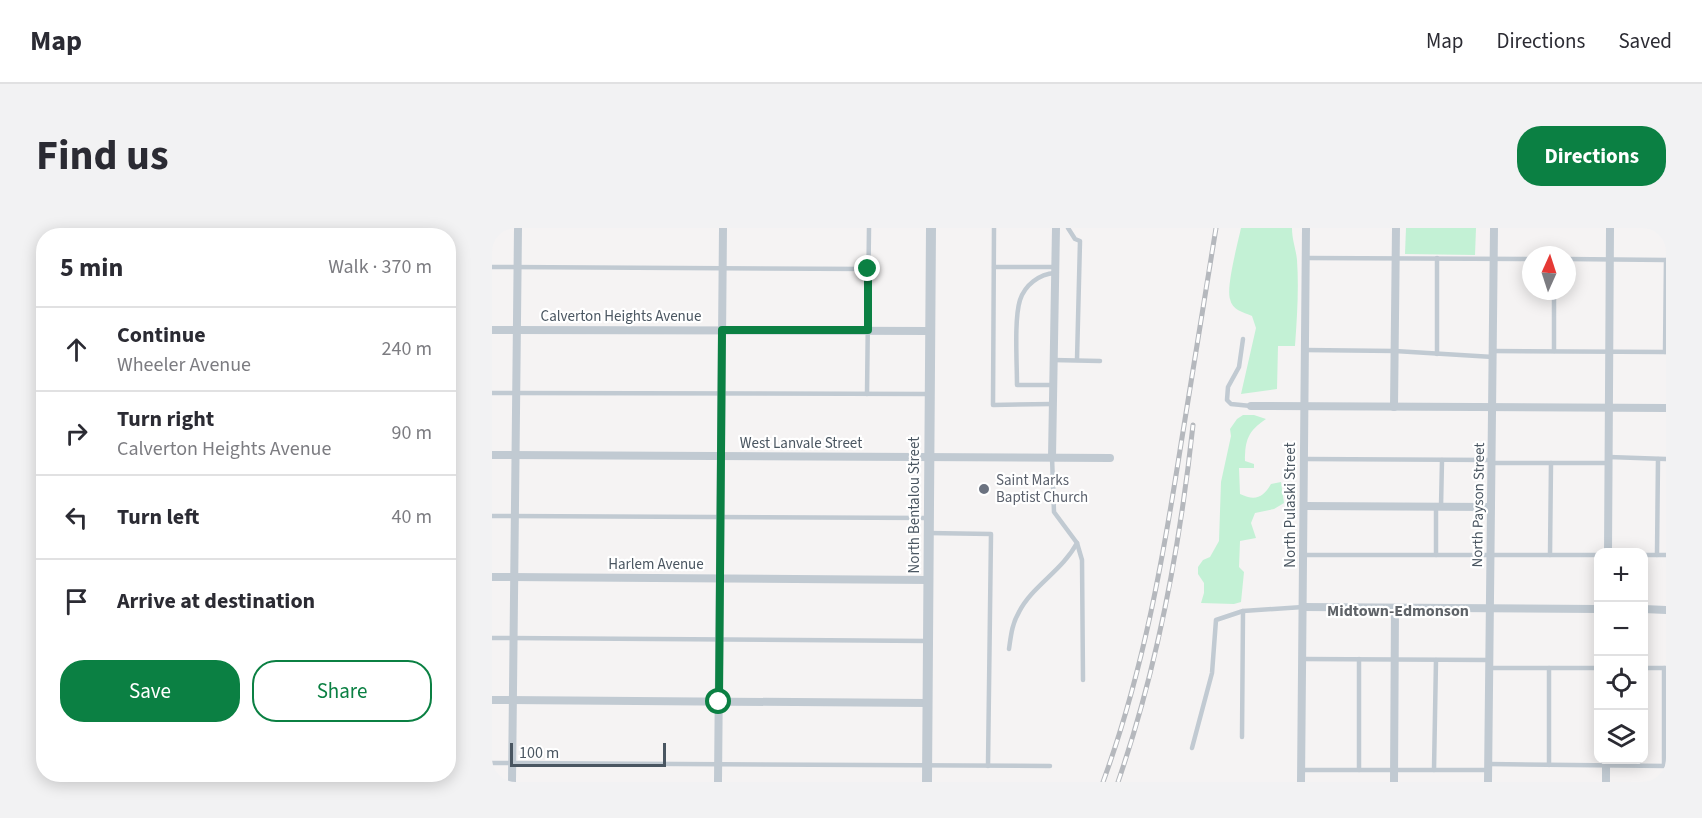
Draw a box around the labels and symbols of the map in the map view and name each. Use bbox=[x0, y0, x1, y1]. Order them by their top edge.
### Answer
north arrow bbox=[1522, 246, 1576, 300]
route end bbox=[854, 255, 880, 281]
street label: Calverton Heights Avenue bbox=[541, 306, 701, 327]
street label: West Lanvale Street bbox=[740, 433, 862, 454]
street label: North Bentalou Street bbox=[904, 437, 925, 573]
street label: North Pulaski Street bbox=[1280, 442, 1301, 568]
street label: North Payson Street bbox=[1467, 442, 1490, 568]
place label: Saint Marks Baptist Church bbox=[996, 470, 1088, 508]
marker: Saint Marks Baptist Church bbox=[977, 482, 991, 496]
street label: Harlem Avenue bbox=[608, 554, 704, 575]
district label: Midtown-Edmonson bbox=[1327, 600, 1469, 622]
route start bbox=[705, 688, 731, 714]
scale bar bbox=[510, 740, 666, 768]

